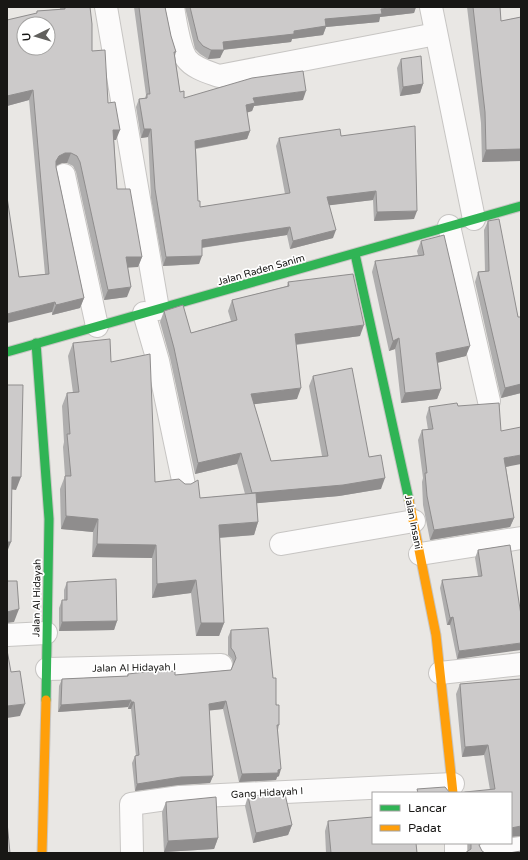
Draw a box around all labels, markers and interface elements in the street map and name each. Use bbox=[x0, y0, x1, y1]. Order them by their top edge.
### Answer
north arrow bbox=[16, 16, 56, 56]
text: U bbox=[20, 32, 33, 42]
street label: Jalan Raden Sanim bbox=[216, 252, 306, 288]
street label: Jalan Insani bbox=[402, 494, 424, 550]
street label: Jalan Al Hidayah bbox=[30, 559, 44, 637]
street label: Jalan Al Hidayah I bbox=[92, 661, 176, 675]
street label: Gang Hidayah I bbox=[231, 785, 304, 801]
legend bbox=[372, 792, 512, 844]
text: Lancar bbox=[408, 801, 447, 815]
text: Padat bbox=[408, 821, 442, 835]

